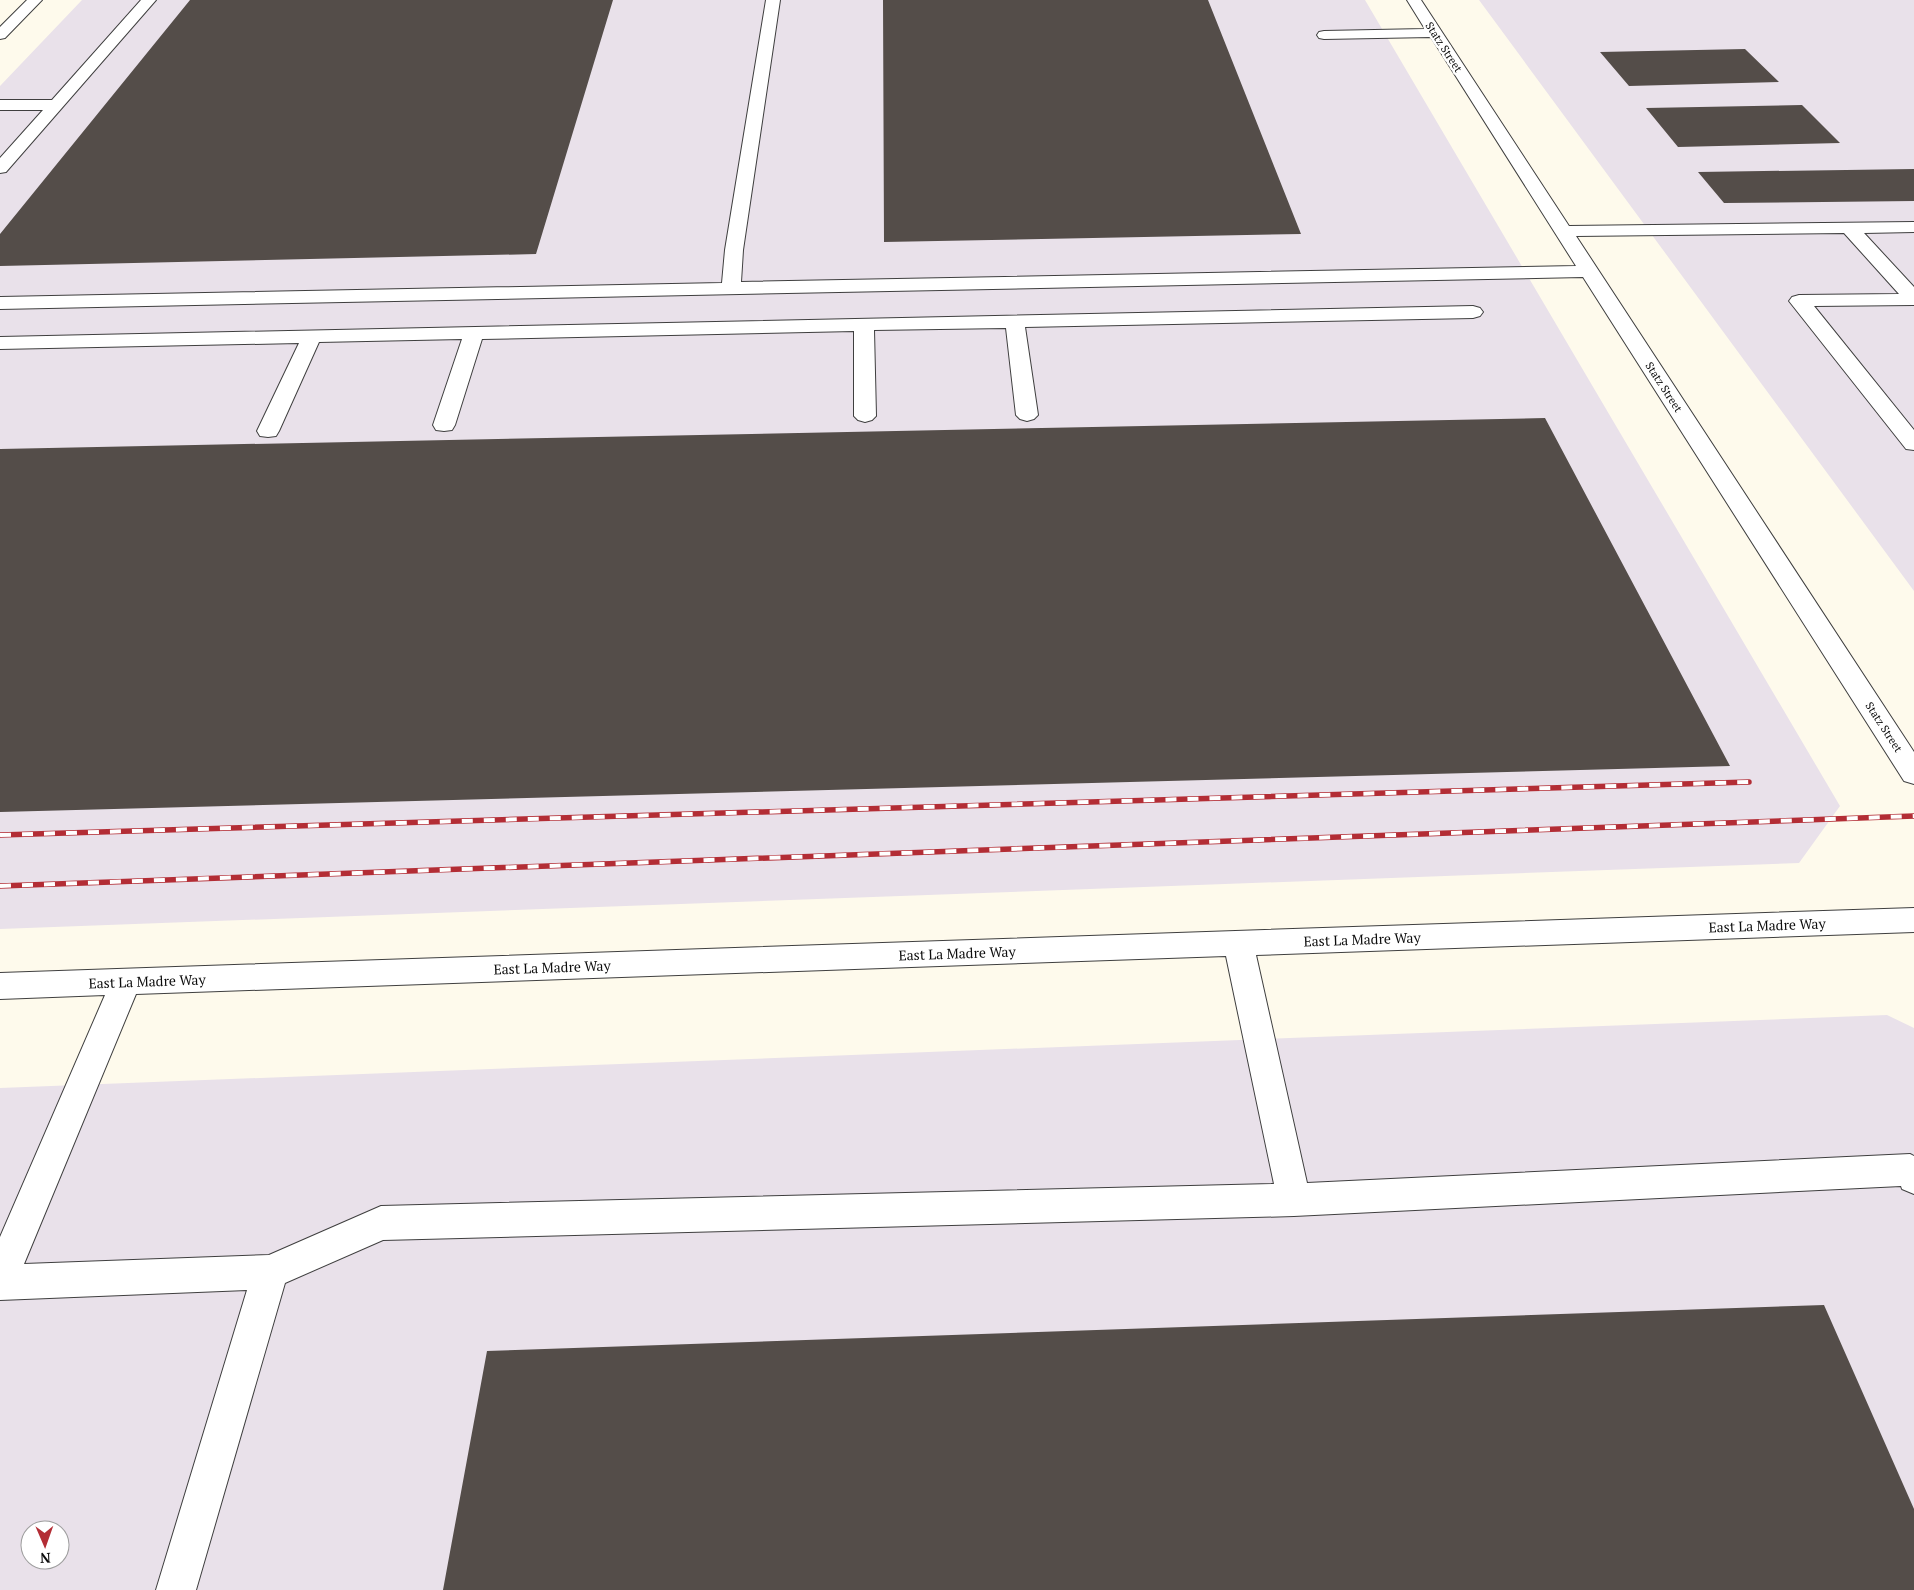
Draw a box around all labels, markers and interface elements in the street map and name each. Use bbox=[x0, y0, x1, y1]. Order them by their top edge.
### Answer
street label: Statz Street bbox=[1423, 19, 1465, 75]
street label: Statz Street bbox=[1643, 359, 1685, 415]
street label: Statz Street bbox=[1863, 699, 1905, 755]
street label: East La Madre Way bbox=[1708, 913, 1827, 937]
street label: East La Madre Way bbox=[1303, 927, 1422, 951]
street label: East La Madre Way bbox=[898, 941, 1017, 965]
street label: East La Madre Way bbox=[493, 955, 612, 979]
street label: East La Madre Way bbox=[88, 969, 207, 993]
north arrow bbox=[20, 1520, 70, 1570]
text: N bbox=[39, 1549, 51, 1568]

